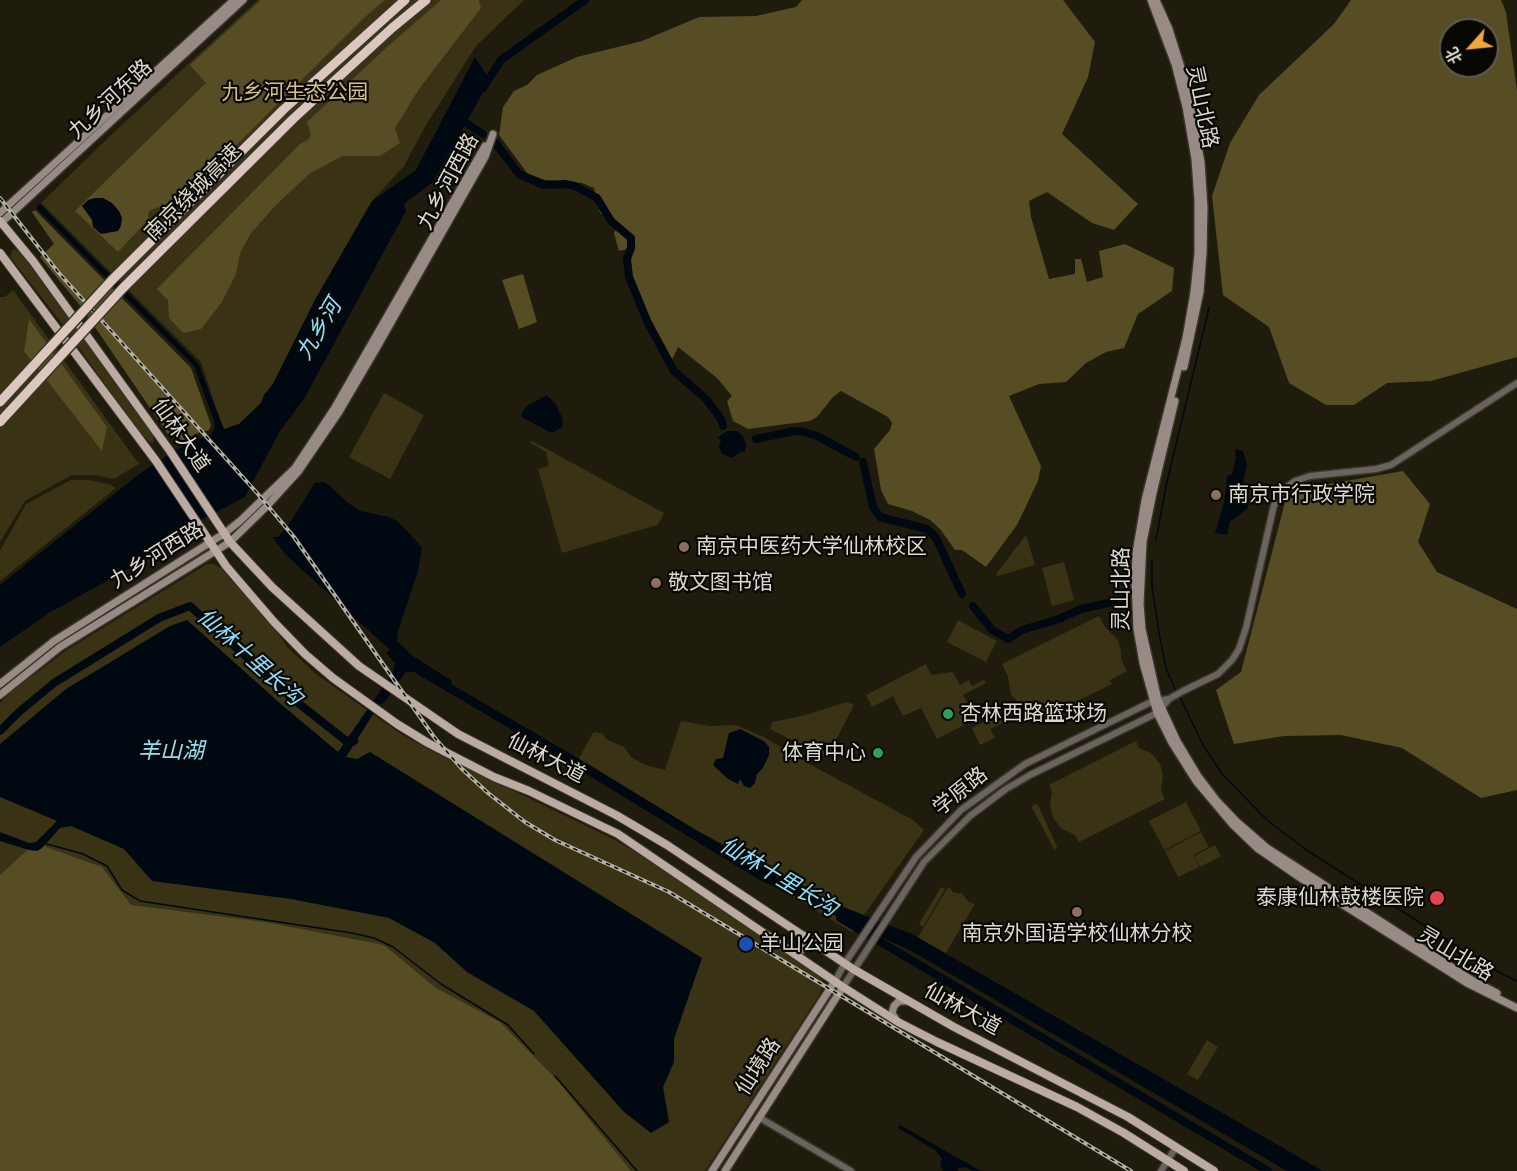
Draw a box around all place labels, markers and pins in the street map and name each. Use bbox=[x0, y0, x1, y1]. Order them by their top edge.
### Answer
place label: 南京市行政学院 bbox=[1228, 482, 1375, 508]
marker: 南京市行政学院 bbox=[1209, 488, 1223, 502]
place label: 南京中医药大学仙林校区 bbox=[696, 534, 927, 560]
marker: 南京中医药大学仙林校区 bbox=[677, 540, 691, 554]
place label: 敬文图书馆 bbox=[668, 570, 773, 596]
marker: 敬文图书馆 bbox=[649, 576, 663, 590]
place label: 杏林西路篮球场 bbox=[960, 701, 1107, 727]
marker: 杏林西路篮球场 bbox=[941, 707, 955, 721]
place label: 体育中心 bbox=[782, 740, 866, 766]
marker: 体育中心 bbox=[871, 746, 885, 760]
place label: 泰康仙林鼓楼医院 bbox=[1256, 885, 1424, 911]
marker: 泰康仙林鼓楼医院 bbox=[1428, 889, 1446, 907]
marker: 南京外国语学校仙林分校 bbox=[1070, 905, 1084, 919]
place label: 南京外国语学校仙林分校 bbox=[962, 921, 1192, 947]
place label: 羊山公园 bbox=[760, 931, 844, 957]
marker: 羊山公园 bbox=[737, 935, 755, 953]

